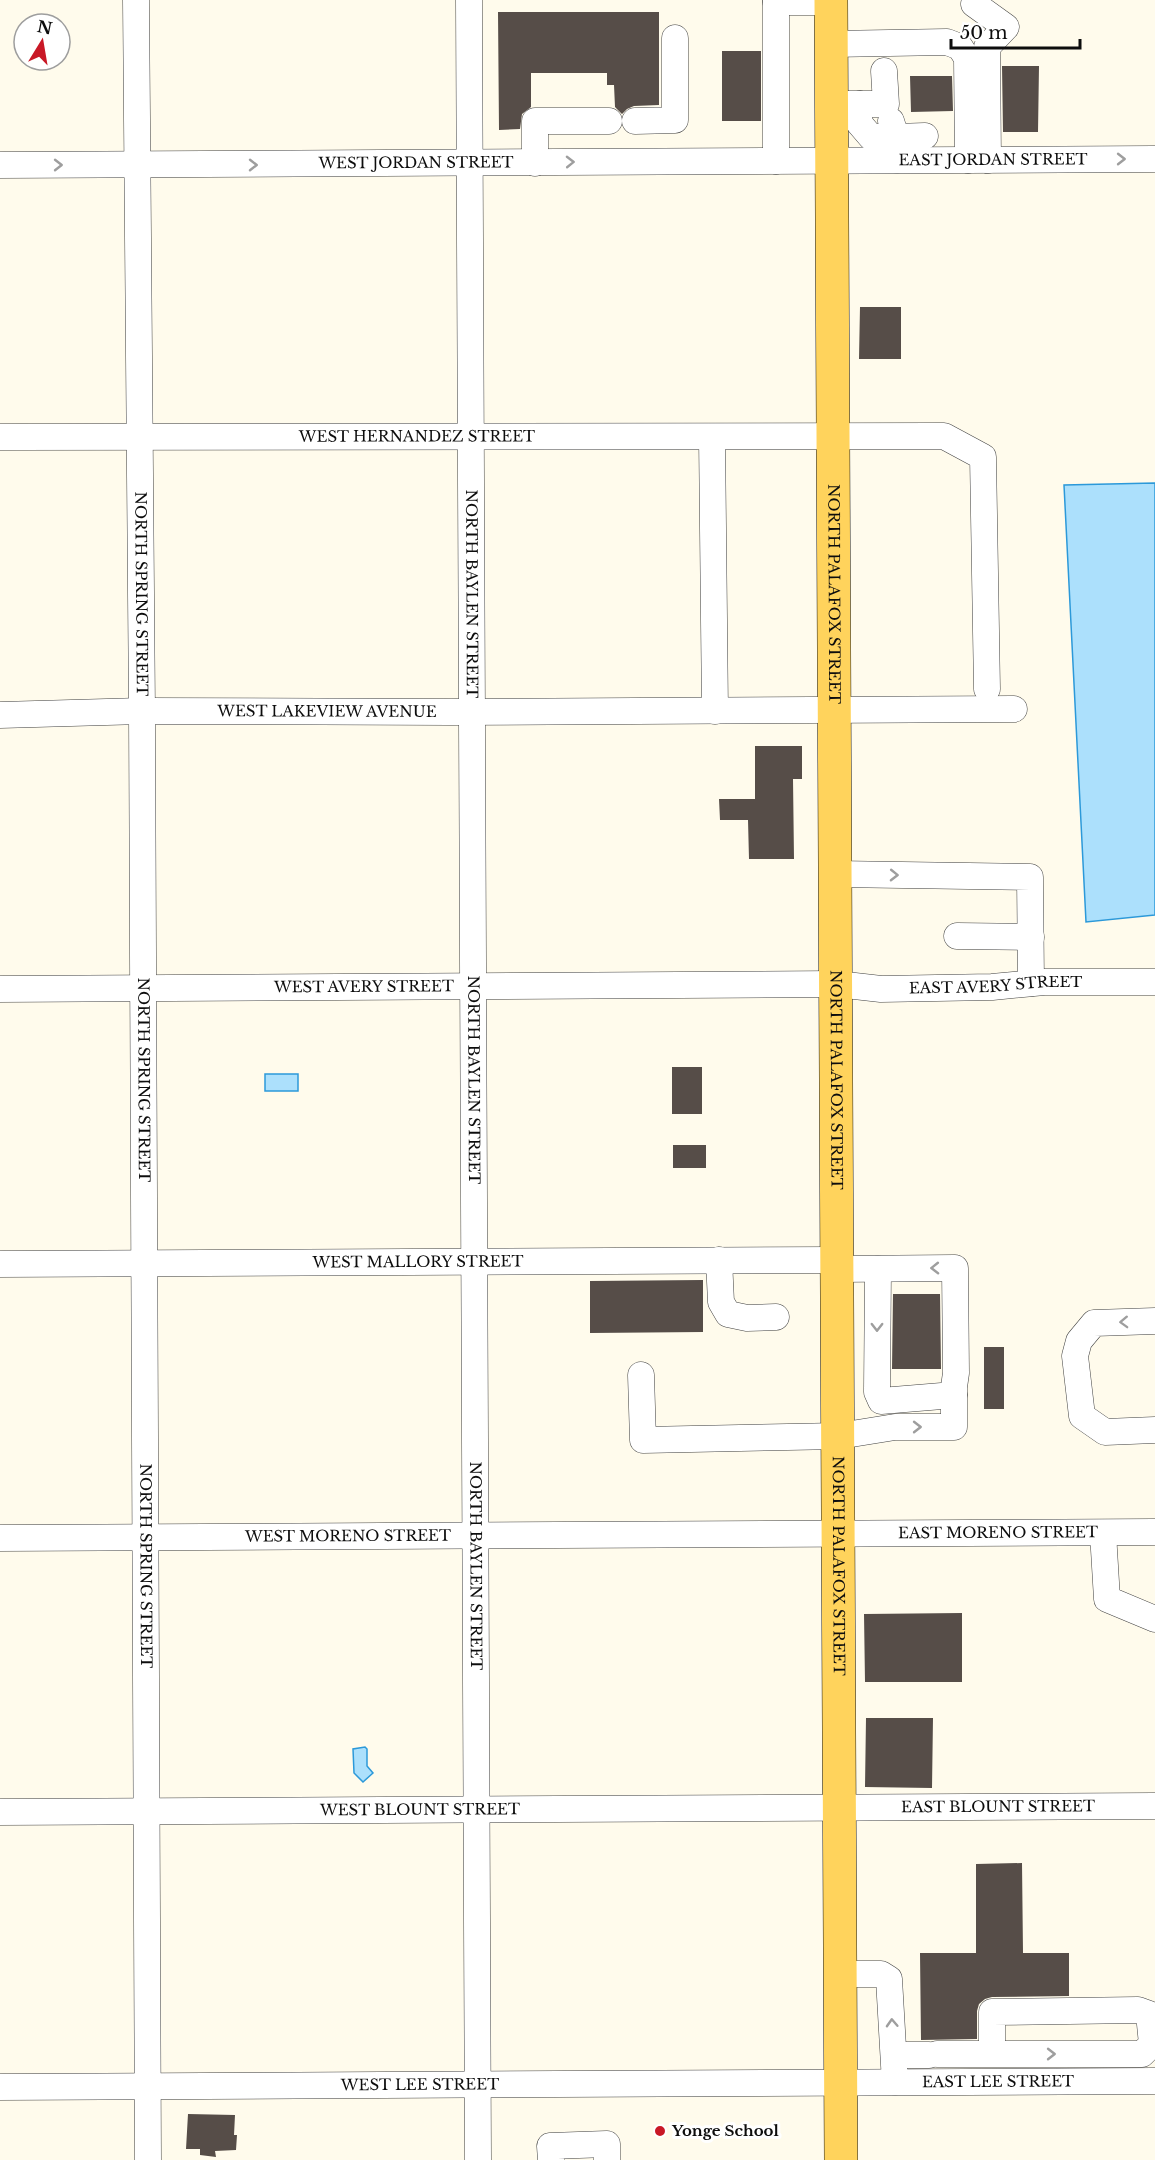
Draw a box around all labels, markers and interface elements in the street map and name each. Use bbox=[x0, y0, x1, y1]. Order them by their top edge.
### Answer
north arrow bbox=[12, 12, 72, 72]
scale bar bbox=[951, 12, 1080, 50]
text: N bbox=[36, 16, 54, 39]
text: 50 m bbox=[960, 22, 1008, 44]
street label: EAST JORDAN STREET bbox=[898, 149, 1088, 169]
street label: WEST JORDAN STREET bbox=[317, 152, 514, 172]
one-way arrow bbox=[1117, 153, 1126, 165]
one-way arrow bbox=[565, 156, 574, 168]
one-way arrow bbox=[54, 159, 63, 171]
one-way arrow bbox=[249, 159, 258, 171]
street label: WEST HERNANDEZ STREET bbox=[298, 426, 535, 446]
street label: NORTH PALAFOX STREET bbox=[824, 484, 844, 704]
street label: NORTH BAYLEN STREET bbox=[462, 490, 482, 698]
street label: NORTH SPRING STREET bbox=[131, 491, 152, 696]
street label: WEST LAKEVIEW AVENUE bbox=[216, 701, 437, 721]
one-way arrow bbox=[890, 869, 899, 881]
street label: NORTH PALAFOX STREET bbox=[826, 970, 847, 1190]
street label: EAST AVERY STREET bbox=[909, 972, 1082, 997]
street label: WEST AVERY STREET bbox=[273, 976, 454, 996]
street label: NORTH BAYLEN STREET bbox=[464, 976, 484, 1184]
street label: NORTH SPRING STREET bbox=[134, 978, 154, 1182]
street label: WEST MALLORY STREET bbox=[311, 1252, 524, 1272]
one-way arrow bbox=[930, 1262, 939, 1275]
one-way arrow bbox=[1120, 1315, 1129, 1328]
one-way arrow bbox=[871, 1323, 883, 1332]
one-way arrow bbox=[913, 1421, 922, 1433]
street label: NORTH PALAFOX STREET bbox=[829, 1456, 849, 1676]
street label: NORTH BAYLEN STREET bbox=[466, 1462, 486, 1670]
street label: NORTH SPRING STREET bbox=[136, 1464, 156, 1668]
street label: EAST MORENO STREET bbox=[898, 1522, 1098, 1542]
street label: WEST MORENO STREET bbox=[244, 1526, 451, 1546]
street label: EAST BLOUNT STREET bbox=[901, 1796, 1095, 1816]
street label: WEST BLOUNT STREET bbox=[319, 1799, 520, 1819]
one-way arrow bbox=[886, 2019, 899, 2028]
one-way arrow bbox=[1046, 2048, 1055, 2060]
street label: EAST LEE STREET bbox=[922, 2071, 1074, 2091]
street label: WEST LEE STREET bbox=[340, 2074, 499, 2094]
place label: Yonge School bbox=[671, 2121, 780, 2140]
marker: Yonge School bbox=[653, 2124, 667, 2138]

